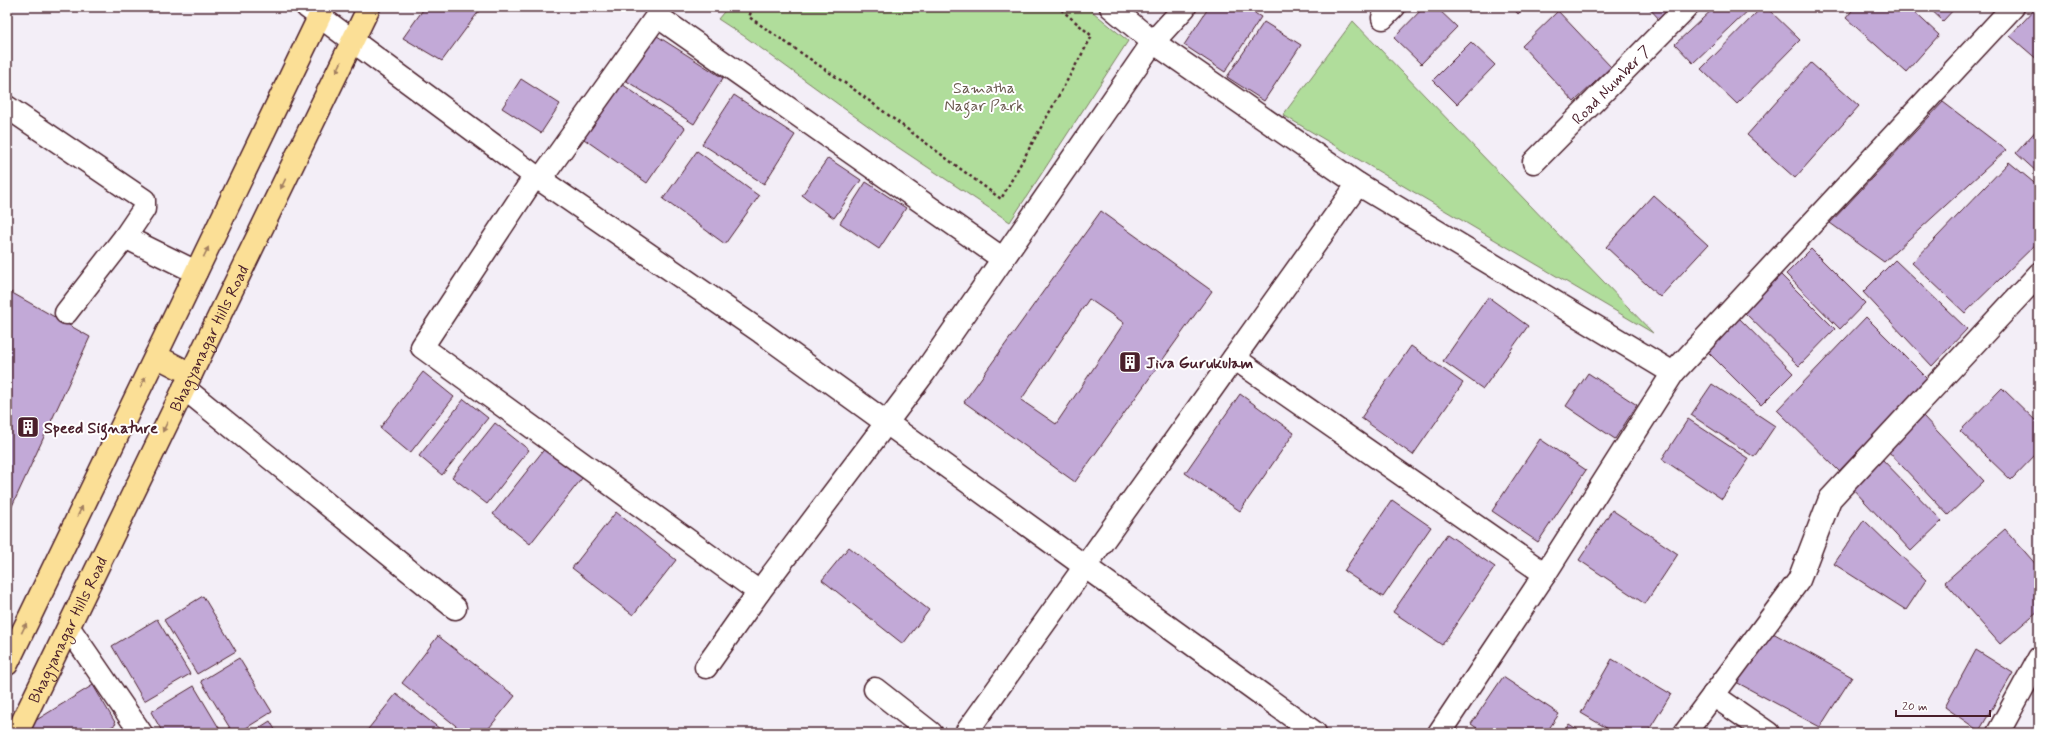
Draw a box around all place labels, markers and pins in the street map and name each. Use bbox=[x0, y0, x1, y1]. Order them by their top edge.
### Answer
building icon: Jiva Gurukulam bbox=[1117, 349, 1143, 375]
place label: Jiva Gurukulam bbox=[1146, 353, 1254, 374]
building icon: Speed Signature bbox=[15, 414, 41, 440]
place label: Speed Signature bbox=[44, 418, 158, 441]

